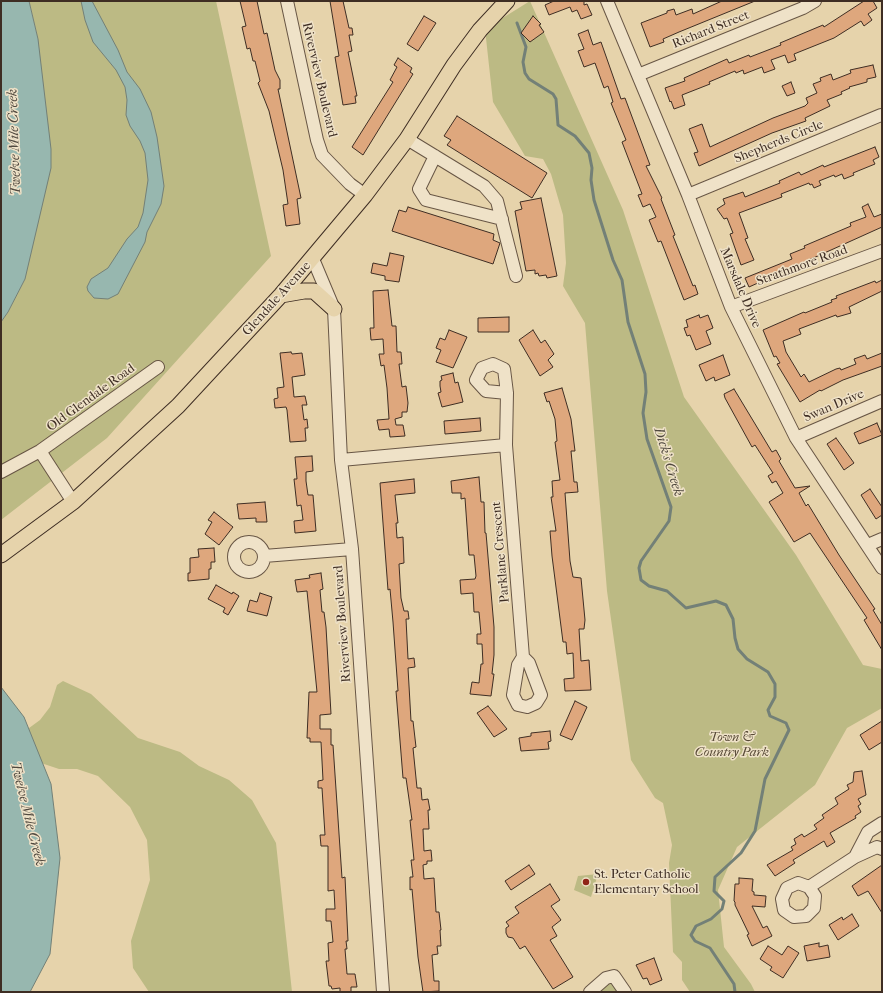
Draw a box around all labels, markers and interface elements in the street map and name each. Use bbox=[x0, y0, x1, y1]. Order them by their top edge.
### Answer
street label: Richard Street bbox=[670, 7, 752, 53]
street label: Riverview Boulevard bbox=[298, 21, 340, 139]
water label: Twelve Mile Creek bbox=[5, 88, 25, 196]
street label: Shepherds Circle bbox=[732, 117, 826, 167]
street label: Strathmore Road bbox=[754, 242, 850, 290]
street label: Marsdale Drive bbox=[716, 245, 764, 331]
street label: Glendale Avenue bbox=[240, 259, 314, 339]
street label: Old Glendale Road bbox=[44, 361, 138, 435]
street label: Swan Drive bbox=[801, 386, 867, 426]
water label: Dick's Creek bbox=[650, 426, 686, 498]
street label: Parklane Crescent bbox=[489, 501, 513, 603]
street label: Riverview Boulevard bbox=[331, 565, 355, 683]
park label: Town & Country Park bbox=[695, 730, 769, 761]
water label: Twelve Mile Creek bbox=[6, 760, 48, 868]
place label: St. Peter Catholic Elementary School bbox=[594, 867, 699, 898]
marker: St. Peter Catholic Elementary School bbox=[581, 877, 591, 887]

